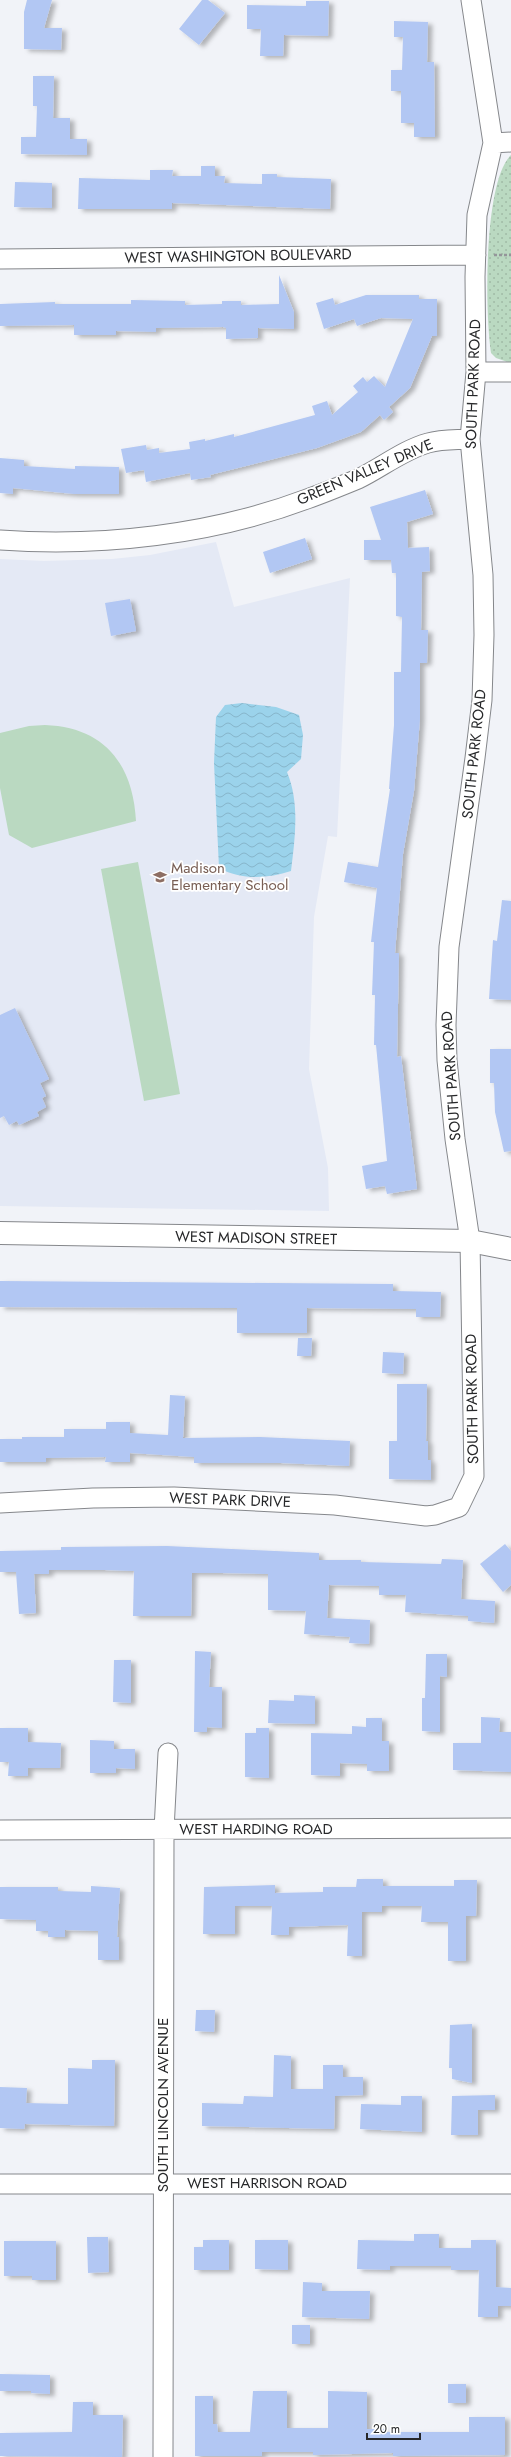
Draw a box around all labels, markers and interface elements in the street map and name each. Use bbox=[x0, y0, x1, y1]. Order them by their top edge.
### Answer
street label: WEST WASHINGTON BOULEVARD bbox=[124, 243, 352, 269]
street label: SOUTH PARK ROAD bbox=[460, 319, 486, 449]
street label: GREEN VALLEY DRIVE bbox=[293, 433, 437, 511]
street label: SOUTH PARK ROAD bbox=[456, 688, 492, 820]
place label: Madison Elementary School bbox=[171, 857, 288, 896]
school or university icon: Madison Elementary School bbox=[152, 869, 168, 885]
street label: SOUTH PARK ROAD bbox=[435, 1010, 467, 1142]
street label: WEST MADISON STREET bbox=[175, 1226, 337, 1250]
street label: SOUTH PARK ROAD bbox=[460, 1334, 484, 1464]
street label: WEST PARK DRIVE bbox=[169, 1487, 291, 1513]
street label: WEST HARDING ROAD bbox=[179, 1818, 333, 1840]
street label: SOUTH LINCOLN AVENUE bbox=[152, 2018, 174, 2192]
street label: WEST HARRISON ROAD bbox=[187, 2172, 347, 2194]
scale bar bbox=[367, 2415, 420, 2441]
text: 20 m bbox=[373, 2420, 400, 2438]

